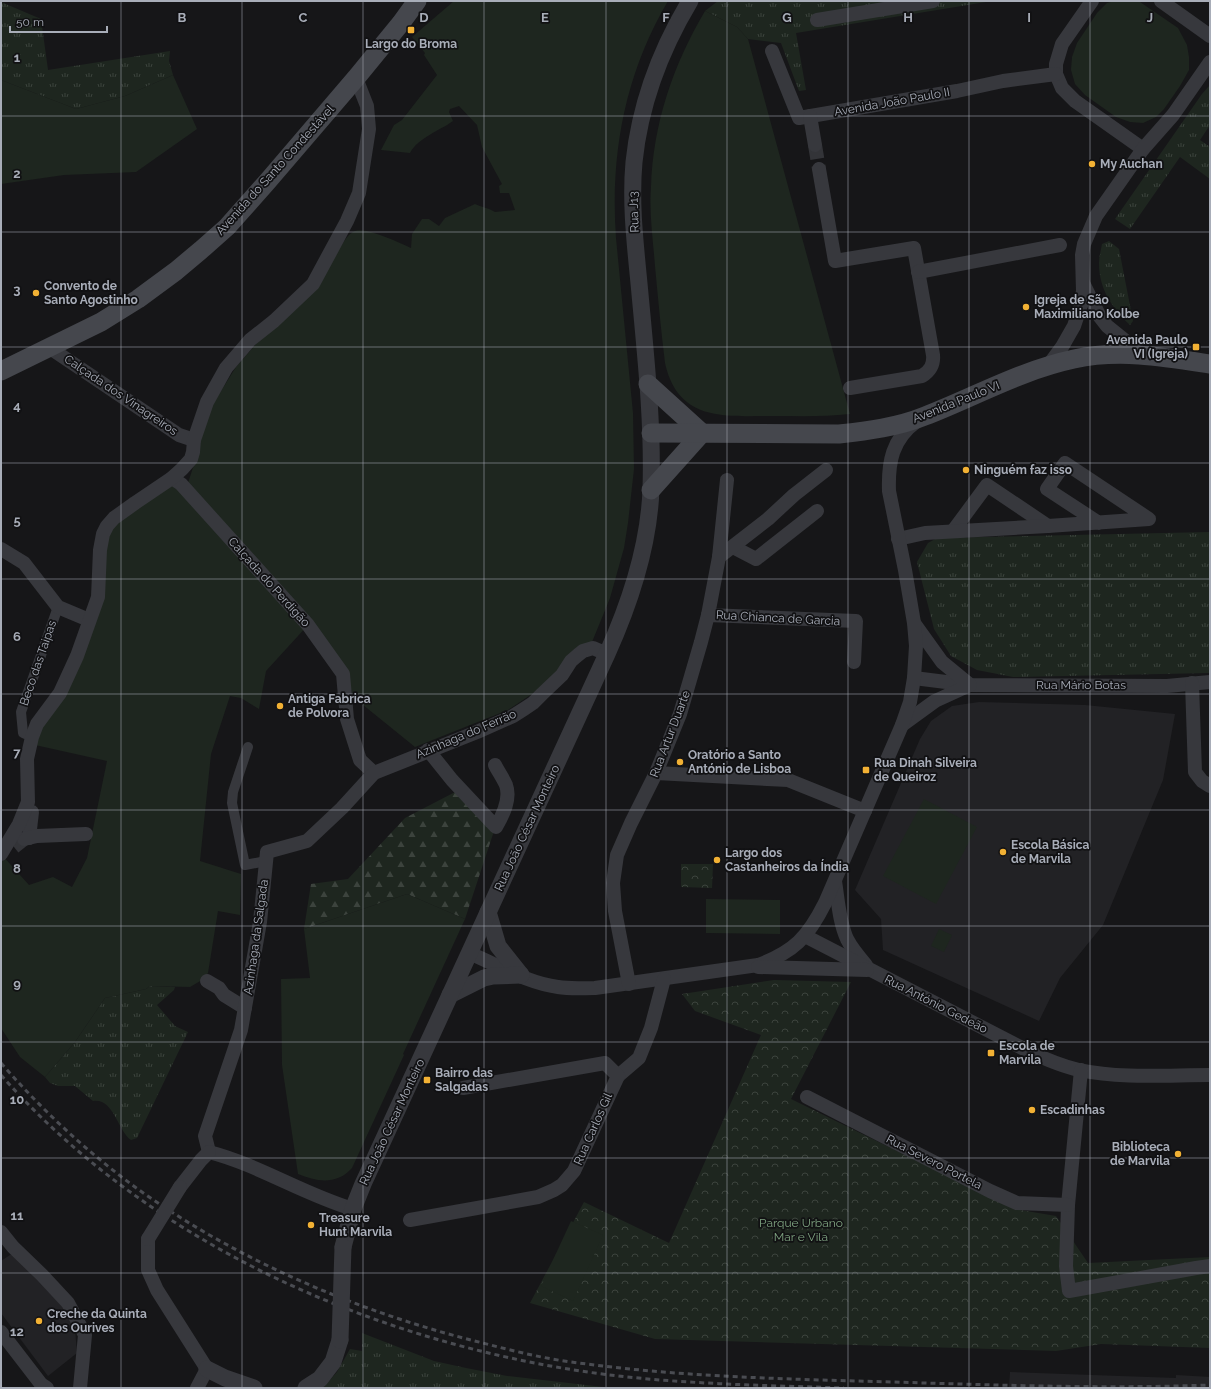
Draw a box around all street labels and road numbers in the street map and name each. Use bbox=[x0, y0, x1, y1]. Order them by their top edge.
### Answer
street label: Avenida João Paulo II bbox=[833, 85, 951, 119]
street label: Avenida do Santo Condestável bbox=[213, 102, 337, 238]
street label: Rua J13 bbox=[626, 191, 642, 233]
street label: Calçada dos Vinagreiros bbox=[62, 352, 180, 438]
street label: Avenida Paulo VI bbox=[910, 378, 1002, 426]
street label: Calçada do Perdigão bbox=[225, 534, 313, 630]
street label: Rua Chianca de Garcia bbox=[715, 608, 841, 628]
street label: Beco das Taipas bbox=[17, 618, 59, 707]
street label: Rua Mário Botas bbox=[1036, 678, 1126, 692]
street label: Rua Artur Duarte bbox=[647, 689, 693, 779]
street label: Azinhaga do Ferrão bbox=[414, 707, 518, 761]
street label: Rua João César Monteiro bbox=[492, 763, 562, 893]
street label: Azinhaga da Salgada bbox=[241, 878, 271, 996]
street label: Rua António Gedeão bbox=[882, 972, 990, 1036]
street label: Rua João César Monteiro bbox=[357, 1057, 427, 1187]
street label: Rua Carlos Gil bbox=[571, 1090, 615, 1167]
street label: Rua Severo Portela bbox=[884, 1132, 984, 1192]

